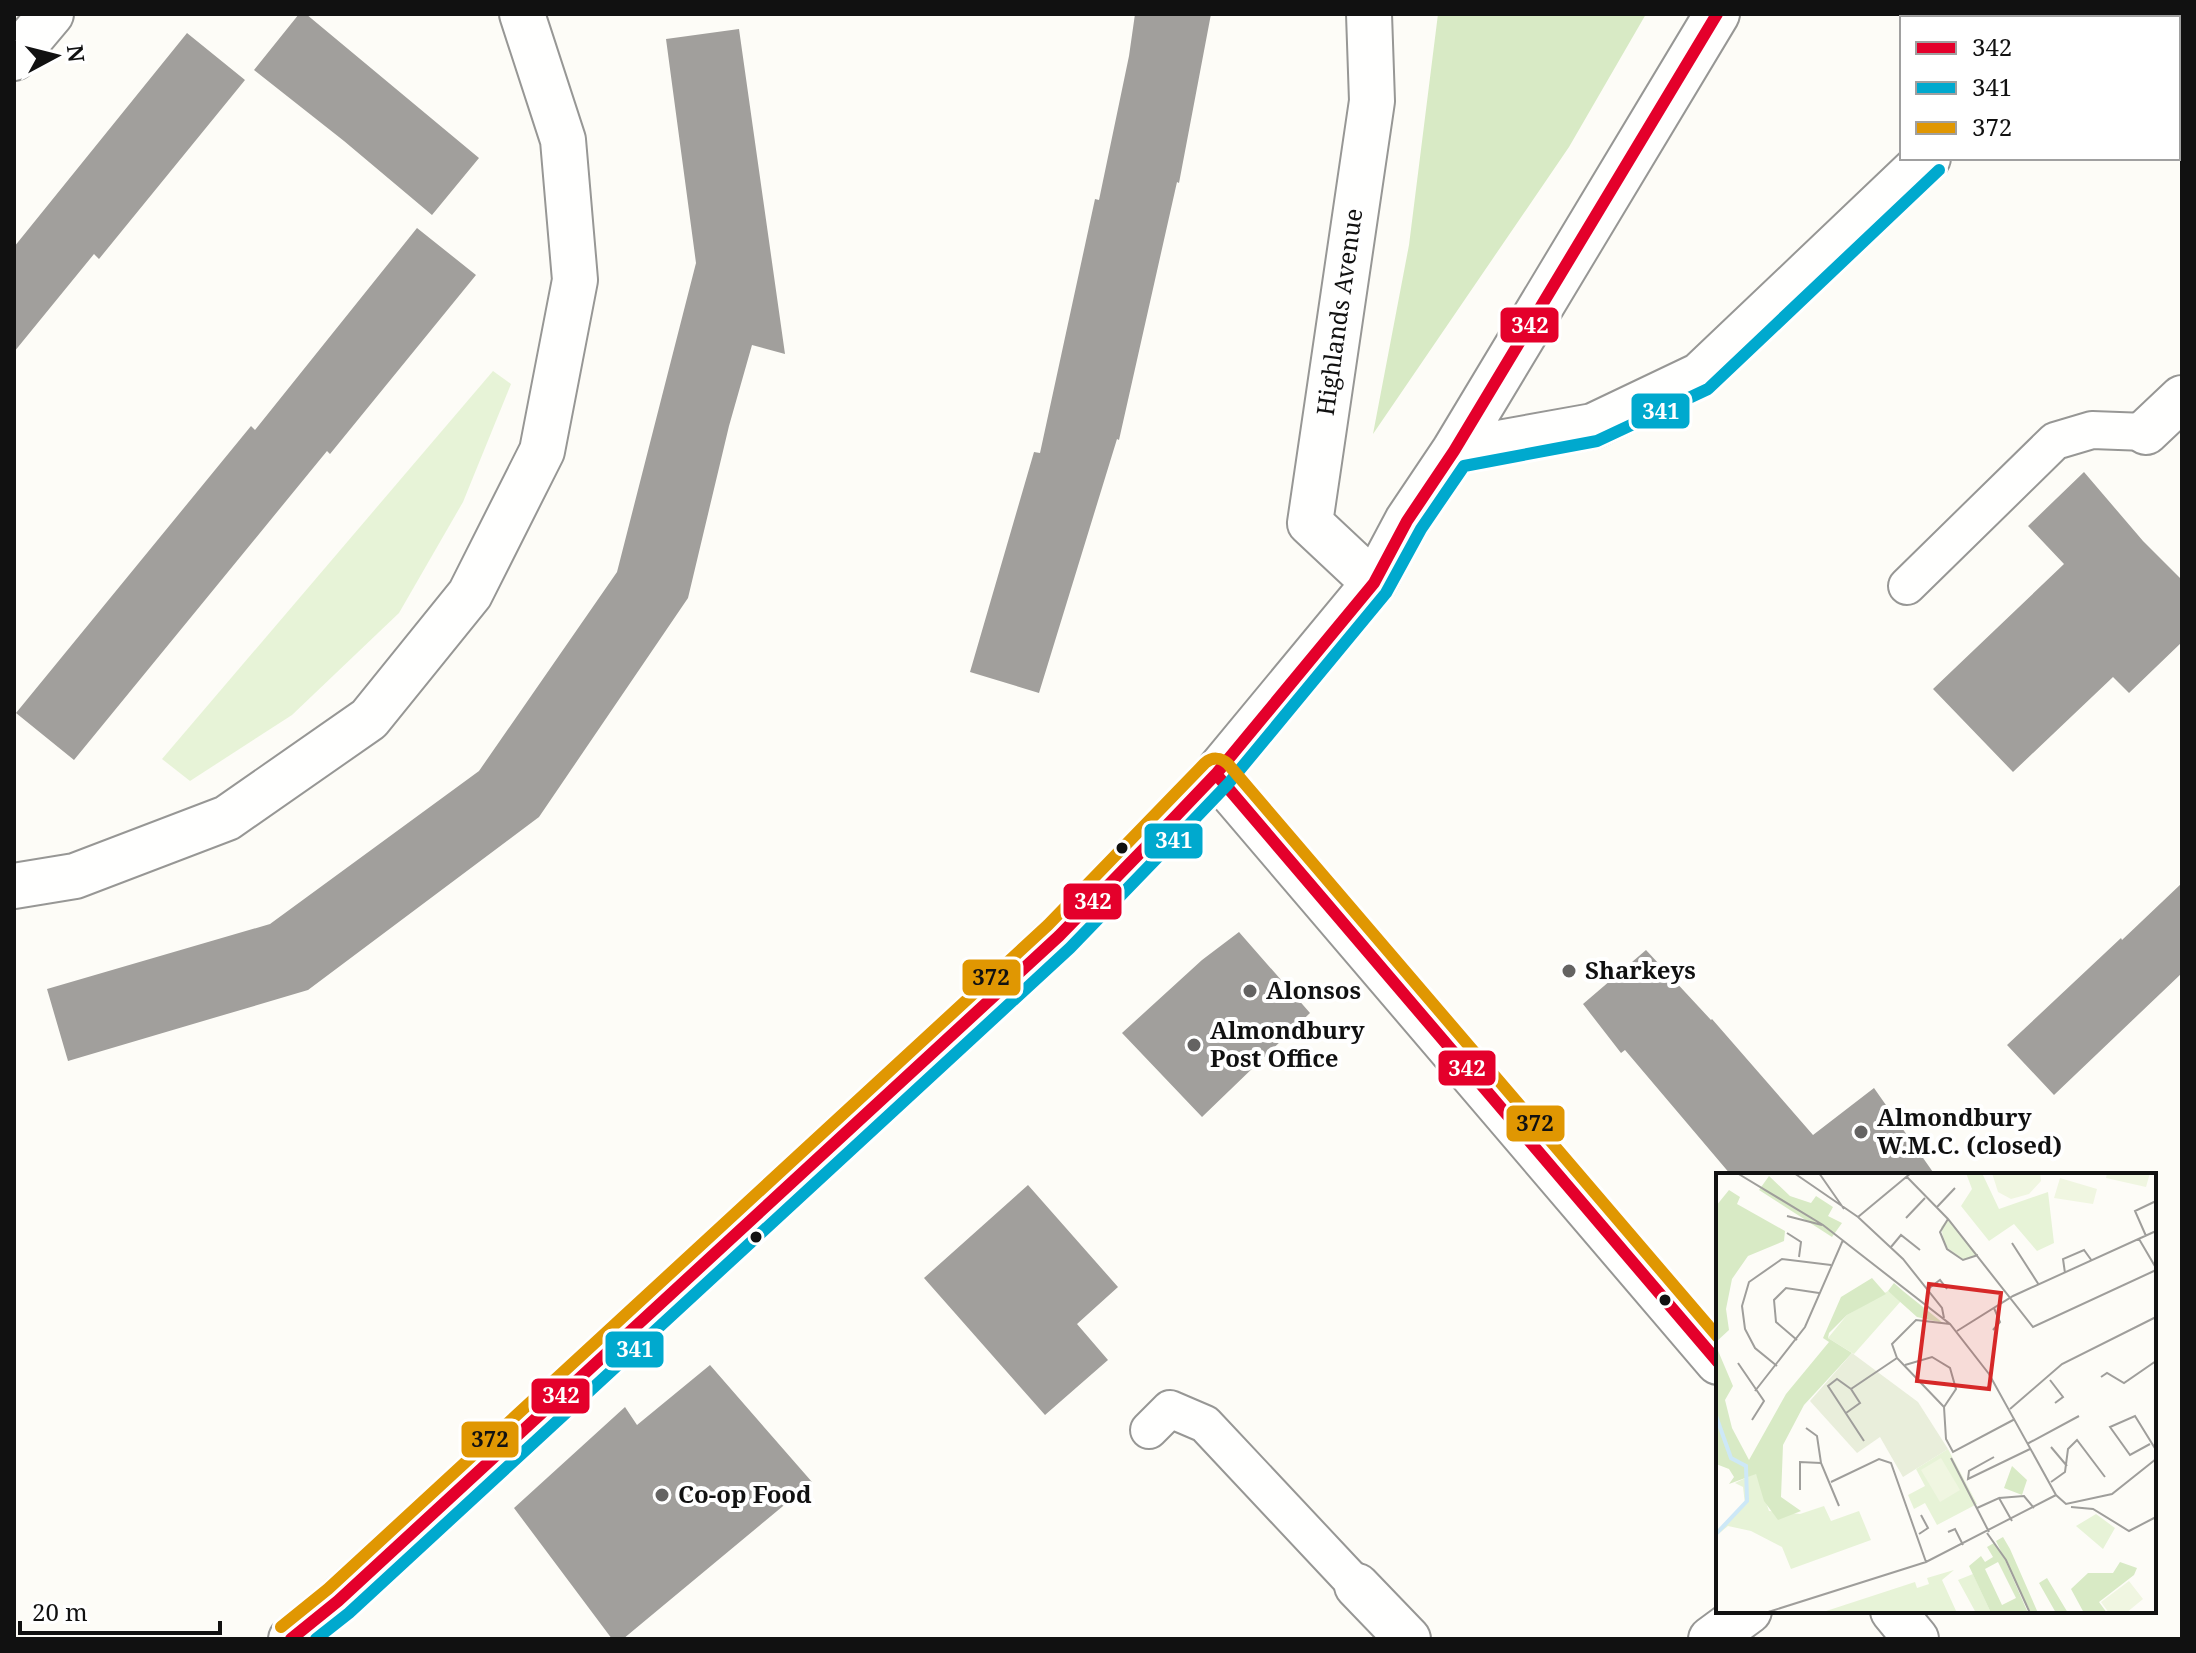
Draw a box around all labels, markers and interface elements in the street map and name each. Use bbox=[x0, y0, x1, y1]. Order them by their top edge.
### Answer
north arrow bbox=[16, 16, 96, 96]
legend bbox=[1900, 16, 2180, 160]
text: 342 bbox=[1972, 30, 2012, 63]
text: N bbox=[61, 43, 93, 64]
text: 341 bbox=[1972, 70, 2012, 103]
text: 372 bbox=[1972, 110, 2012, 143]
street label: Highlands Avenue bbox=[1308, 206, 1369, 418]
line badge: 342 bbox=[1499, 306, 1560, 344]
text: 342 bbox=[1511, 309, 1549, 339]
line badge: 341 bbox=[1630, 392, 1691, 430]
text: 341 bbox=[1642, 395, 1680, 425]
line badge: 341 bbox=[1143, 822, 1204, 860]
text: 341 bbox=[1155, 824, 1193, 854]
unlabelled marker bbox=[1114, 840, 1130, 856]
line badge: 342 bbox=[1062, 882, 1123, 921]
text: 342 bbox=[1074, 885, 1112, 915]
place label: Sharkeys bbox=[1585, 953, 1696, 986]
line badge: 372 bbox=[961, 958, 1022, 997]
text: 372 bbox=[972, 961, 1010, 991]
marker: Sharkeys bbox=[1560, 962, 1578, 980]
place label: Alonsos bbox=[1266, 973, 1361, 1006]
marker: Alonsos bbox=[1241, 982, 1259, 1000]
place label: Almondbury Post Office bbox=[1210, 1013, 1365, 1074]
marker: Almondbury Post Office bbox=[1185, 1036, 1203, 1054]
line badge: 342 bbox=[1437, 1049, 1497, 1087]
text: 342 bbox=[1448, 1052, 1486, 1082]
place label: Almondbury W.M.C. (closed) bbox=[1877, 1100, 2062, 1161]
line badge: 372 bbox=[1505, 1104, 1566, 1143]
text: 372 bbox=[1516, 1107, 1554, 1137]
marker: Almondbury W.M.C. (closed) bbox=[1852, 1123, 1870, 1141]
inset map bbox=[1716, 1173, 2156, 1613]
unlabelled marker bbox=[748, 1229, 764, 1245]
unlabelled marker bbox=[1657, 1292, 1673, 1308]
line badge: 341 bbox=[604, 1330, 665, 1369]
text: 341 bbox=[616, 1333, 654, 1363]
line badge: 342 bbox=[530, 1377, 591, 1415]
text: 342 bbox=[542, 1379, 580, 1409]
line badge: 372 bbox=[460, 1420, 520, 1459]
text: 372 bbox=[471, 1423, 509, 1453]
place label: Co-op Food bbox=[678, 1477, 812, 1510]
marker: Co-op Food bbox=[653, 1486, 671, 1504]
scale bar bbox=[20, 1585, 220, 1635]
text: 20 m bbox=[32, 1595, 88, 1628]

